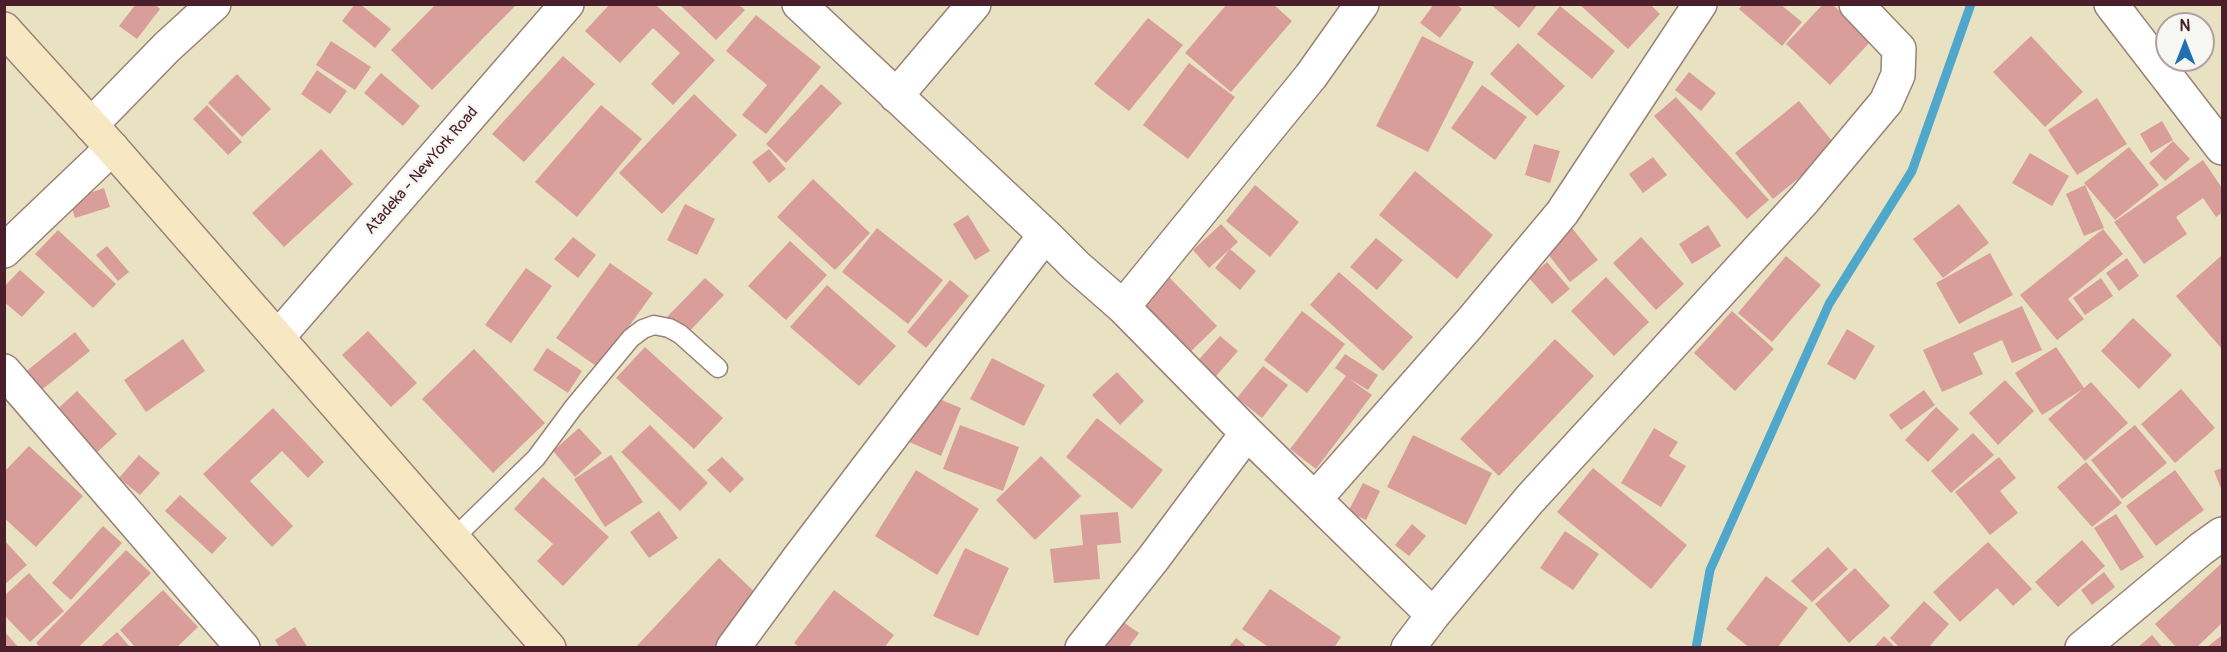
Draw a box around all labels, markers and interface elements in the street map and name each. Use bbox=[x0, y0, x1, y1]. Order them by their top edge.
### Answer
north arrow bbox=[2155, 12, 2215, 72]
text: N bbox=[2180, 16, 2190, 36]
street label: Atadeka - NewYork Road bbox=[361, 103, 483, 239]

